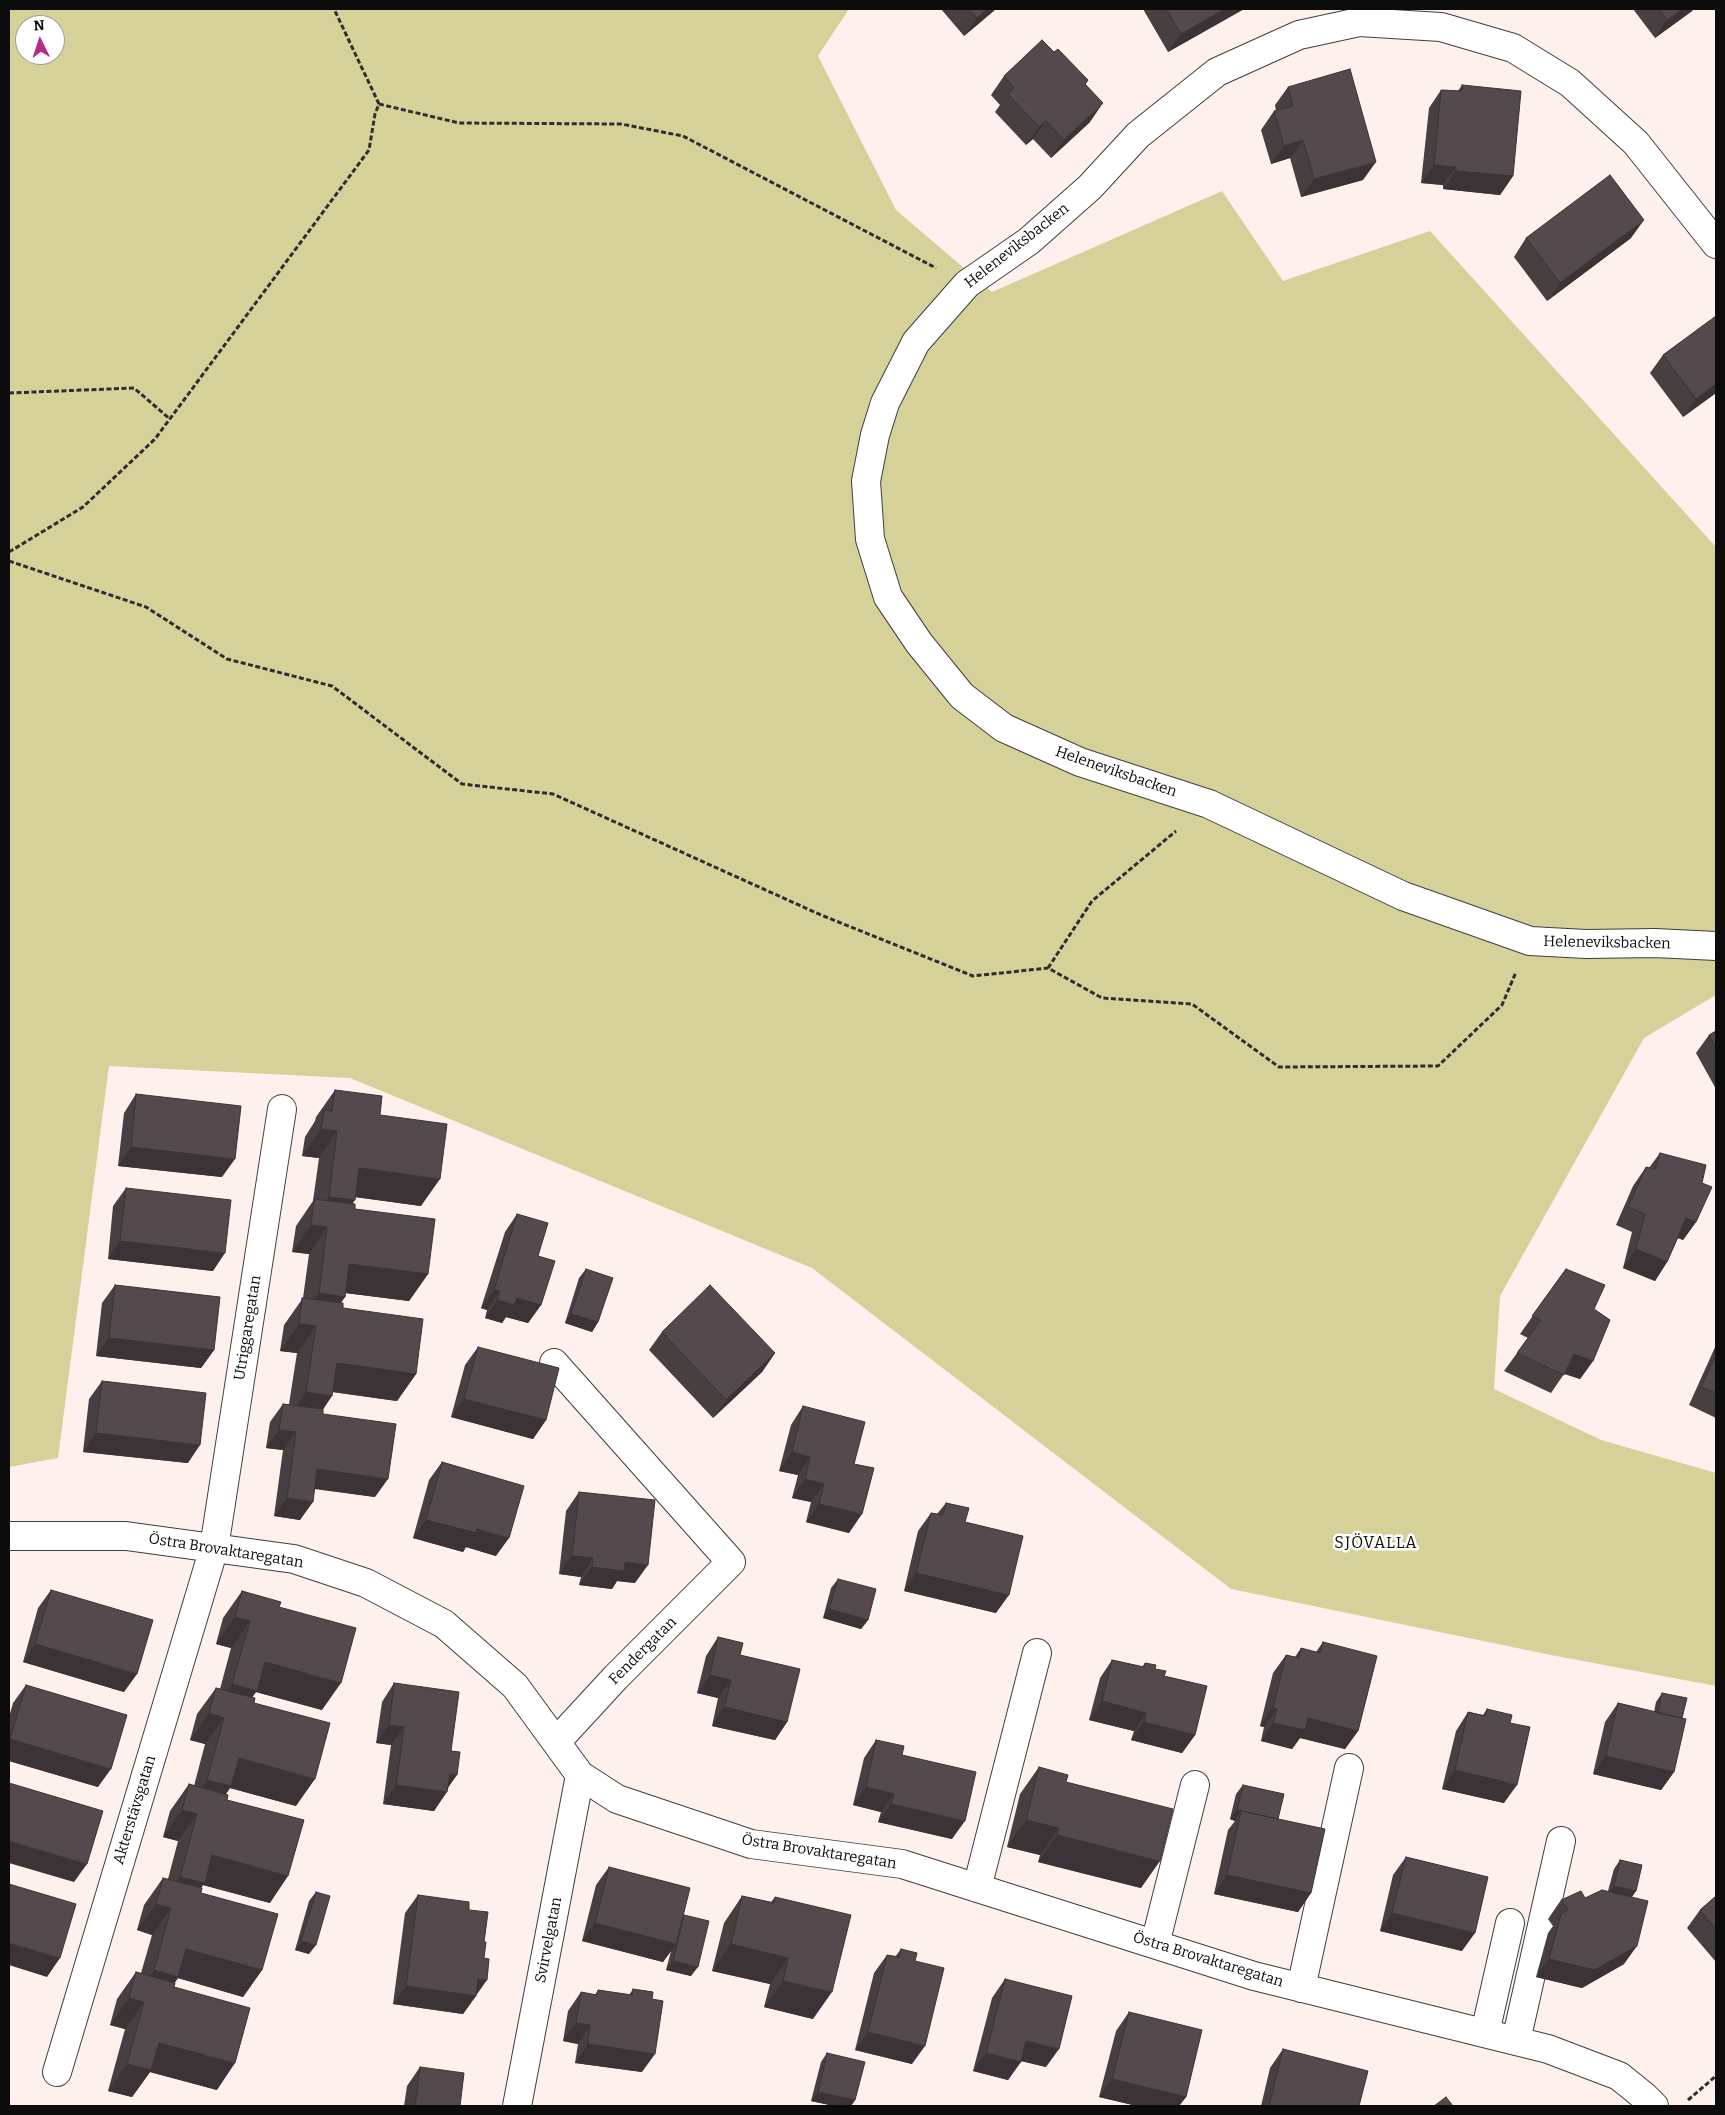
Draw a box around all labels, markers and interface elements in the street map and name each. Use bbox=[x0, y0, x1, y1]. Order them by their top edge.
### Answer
north arrow bbox=[15, 15, 65, 65]
text: N bbox=[33, 17, 45, 34]
street label: Heleneviksbacken bbox=[961, 200, 1073, 292]
street label: Heleneviksbacken bbox=[1053, 743, 1179, 801]
street label: Heleneviksbacken bbox=[1543, 933, 1671, 953]
street label: Utriggaregatan bbox=[231, 1274, 265, 1382]
street label: Östra Brovaktaregatan bbox=[147, 1530, 305, 1572]
district label: SJÖVALLA bbox=[1333, 1534, 1419, 1554]
street label: Fendergatan bbox=[605, 1613, 681, 1689]
street label: Akterstävsgatan bbox=[110, 1753, 160, 1867]
street label: Östra Brovaktaregatan bbox=[740, 1831, 898, 1873]
street label: Svirvelgatan bbox=[532, 1896, 566, 1984]
street label: Östra Brovaktaregatan bbox=[1131, 1929, 1285, 1991]

